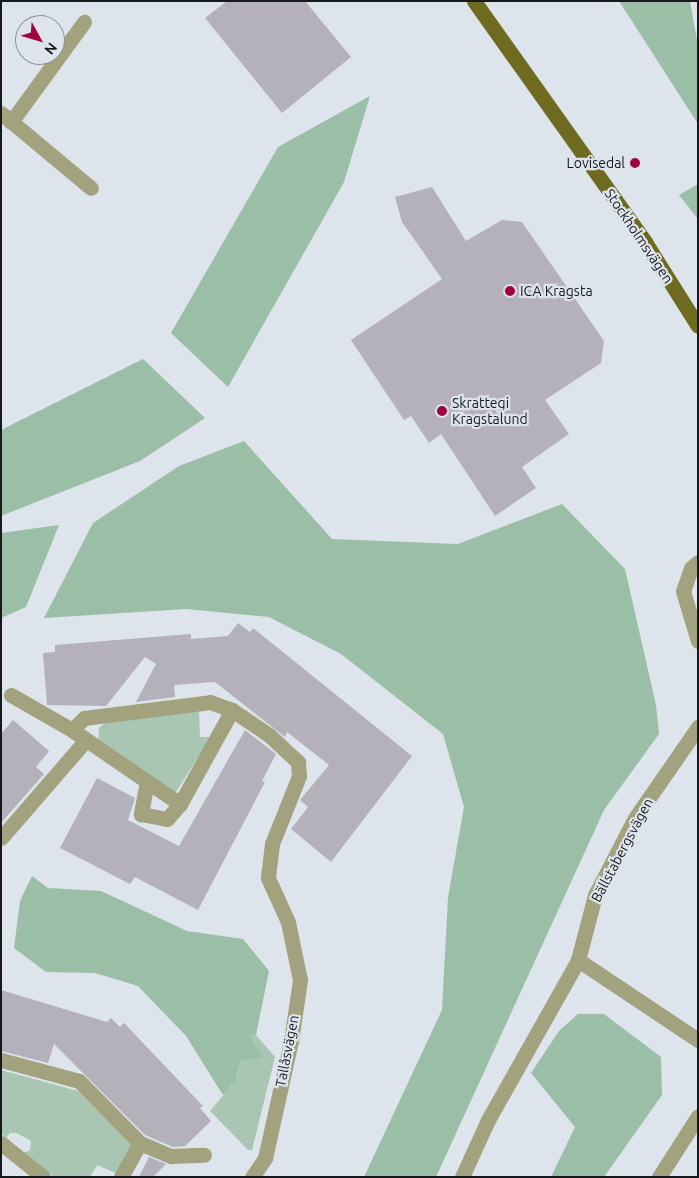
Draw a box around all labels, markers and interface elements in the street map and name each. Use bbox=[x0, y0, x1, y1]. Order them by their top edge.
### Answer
north arrow bbox=[15, 15, 65, 65]
text: N bbox=[41, 40, 60, 58]
place label: Lovisedal bbox=[567, 155, 625, 171]
marker: Lovisedal bbox=[629, 157, 641, 169]
street label: Stockholmsvägen bbox=[601, 186, 677, 286]
place label: ICA Kragsta bbox=[520, 283, 593, 299]
marker: ICA Kragsta bbox=[504, 285, 516, 297]
place label: Skrattegi Kragstalund bbox=[452, 395, 528, 428]
marker: Skrattegi Kragstalund bbox=[436, 405, 448, 417]
street label: Bällstabergsvägen bbox=[588, 795, 656, 905]
street label: Tallåsvägen bbox=[272, 1014, 302, 1088]

